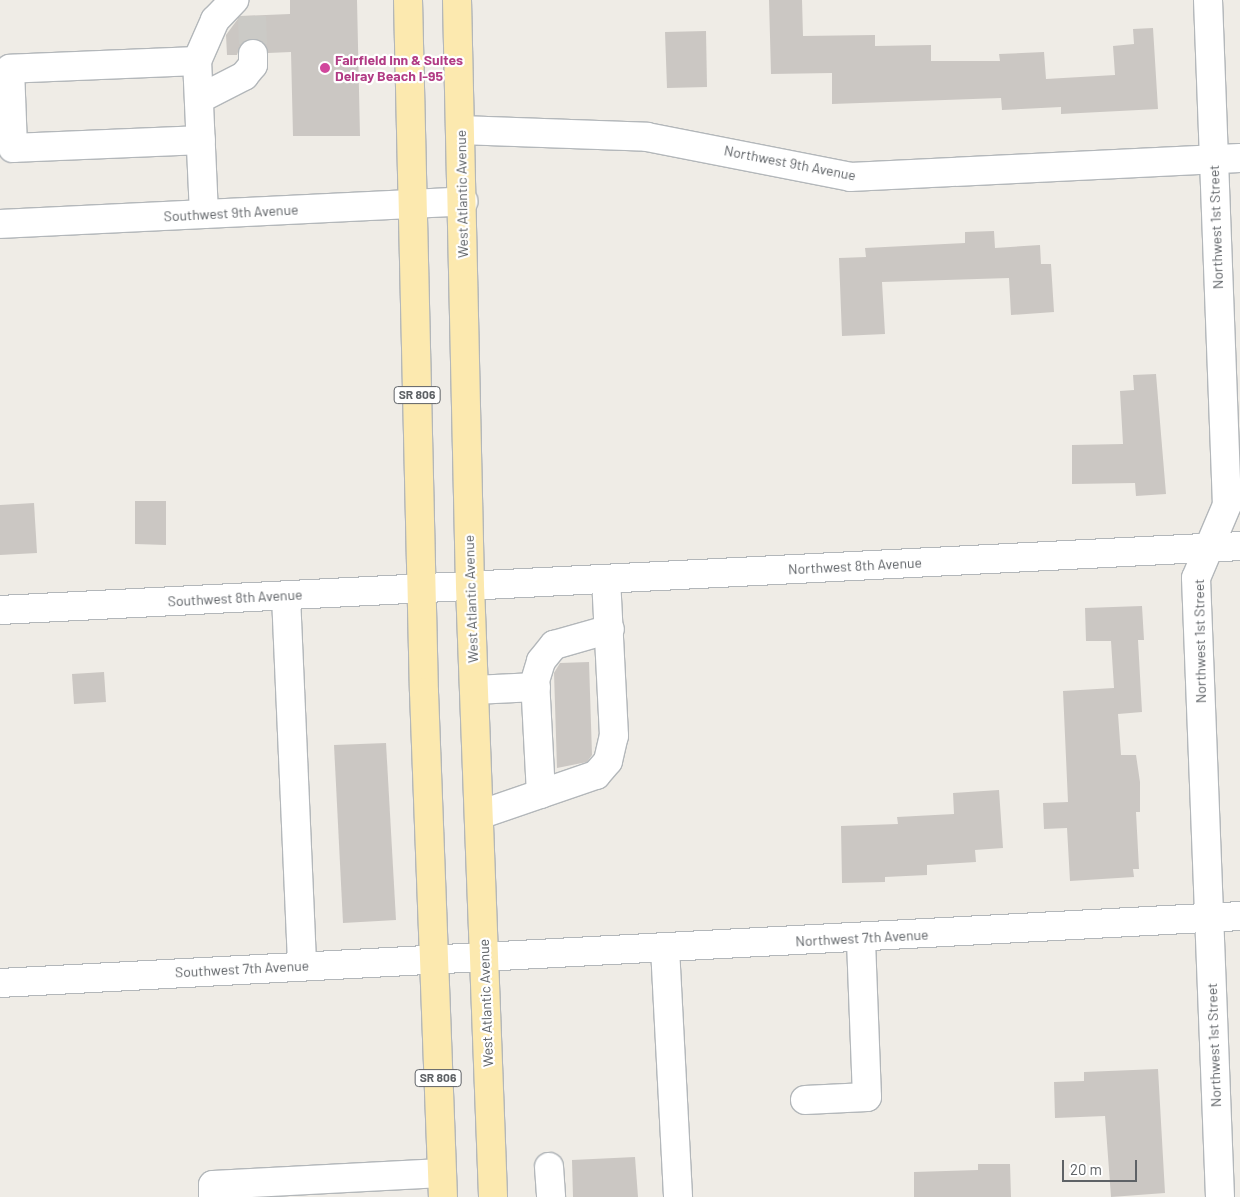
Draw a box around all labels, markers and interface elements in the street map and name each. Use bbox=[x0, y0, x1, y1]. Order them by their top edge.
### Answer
place label: Fairfield Inn & Suites Delray Beach I-95 bbox=[335, 52, 463, 84]
marker: Fairfield Inn & Suites Delray Beach I-95 bbox=[319, 62, 331, 74]
street label: West Atlantic Avenue bbox=[452, 130, 472, 258]
street label: Northwest 9th Avenue bbox=[723, 142, 857, 184]
street label: Northwest 1st Street bbox=[1205, 165, 1227, 289]
street label: Southwest 9th Avenue bbox=[163, 201, 299, 225]
road number: SR 806 bbox=[393, 386, 441, 404]
street label: West Atlantic Avenue bbox=[460, 535, 482, 663]
street label: Northwest 8th Avenue bbox=[788, 554, 922, 578]
street label: Northwest 1st Street bbox=[1191, 579, 1209, 703]
street label: Southwest 8th Avenue bbox=[167, 586, 303, 610]
street label: Northwest 7th Avenue bbox=[795, 926, 929, 950]
street label: West Atlantic Avenue bbox=[475, 939, 497, 1067]
street label: Southwest 7th Avenue bbox=[175, 957, 309, 981]
street label: Northwest 1st Street bbox=[1203, 983, 1225, 1107]
road number: SR 806 bbox=[414, 1068, 462, 1088]
scale bar bbox=[1065, 1150, 1140, 1182]
text: 20 m bbox=[1070, 1160, 1102, 1178]

